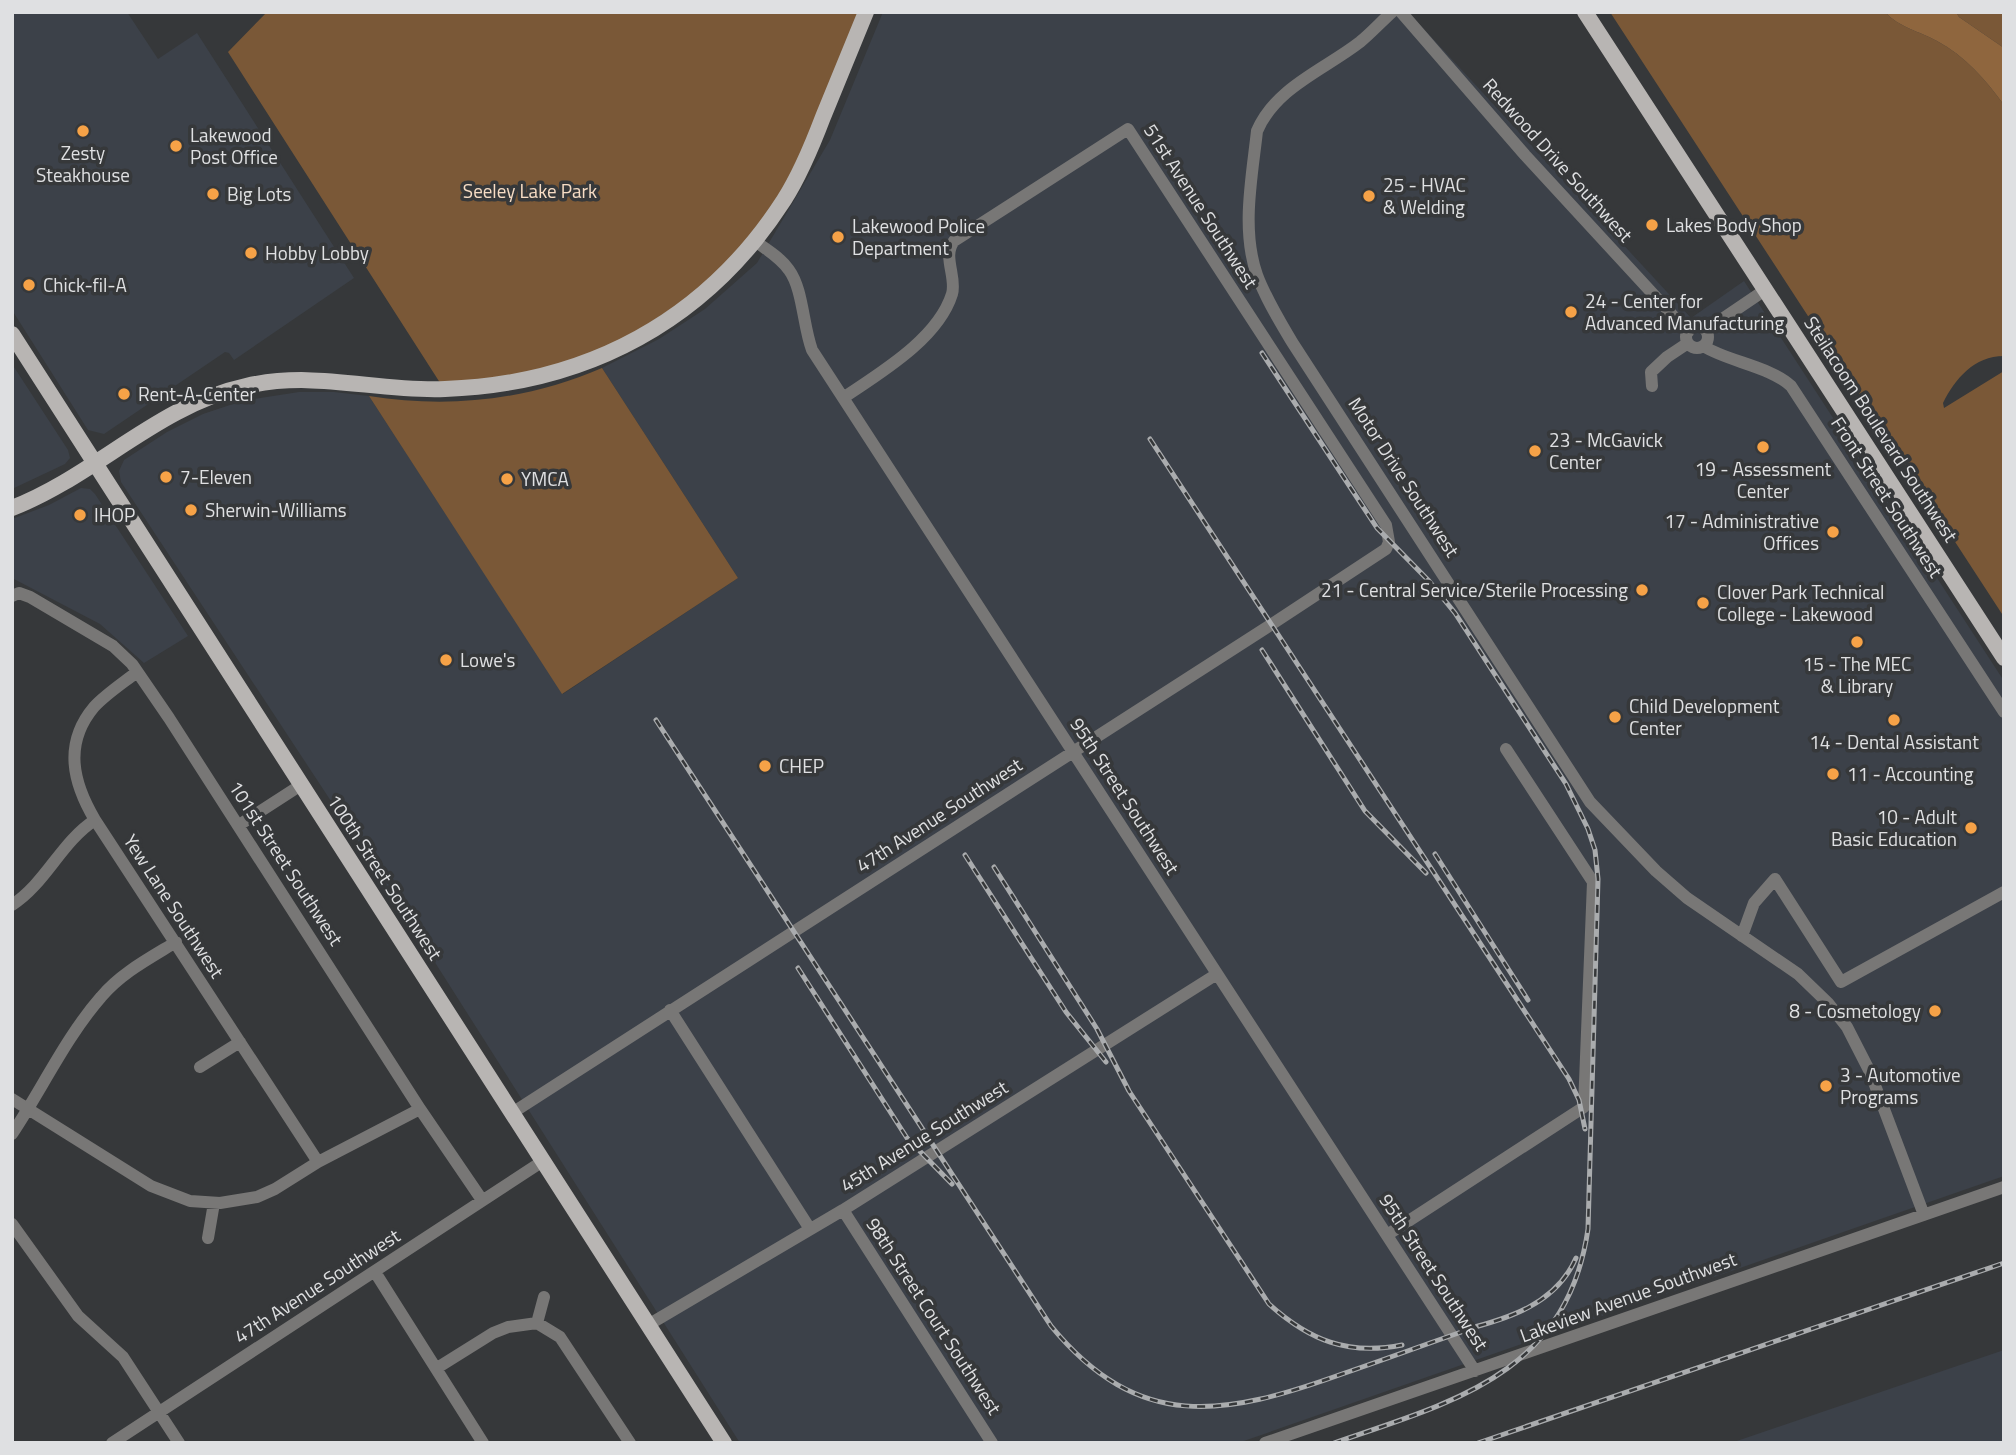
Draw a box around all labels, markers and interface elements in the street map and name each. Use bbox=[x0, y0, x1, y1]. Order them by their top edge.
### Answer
street label: Redwood Drive Southwest bbox=[1477, 71, 1640, 248]
street label: 51st Avenue Southwest bbox=[1137, 118, 1266, 294]
place label: Lakewood Post Office bbox=[190, 120, 278, 171]
marker: Zesty Steakhouse bbox=[75, 123, 91, 139]
place label: Zesty Steakhouse bbox=[36, 138, 130, 189]
marker: Lakewood Post Office bbox=[168, 138, 184, 154]
place label: 25 - HVAC & Welding bbox=[1383, 170, 1466, 221]
park label: Seeley Lake Park bbox=[463, 176, 597, 205]
place label: Big Lots bbox=[227, 179, 291, 208]
marker: Big Lots bbox=[205, 186, 221, 202]
marker: 25 - HVAC & Welding bbox=[1361, 188, 1377, 204]
place label: Lakes Body Shop bbox=[1666, 210, 1802, 239]
place label: Lakewood Police Department bbox=[852, 211, 985, 262]
marker: Lakes Body Shop bbox=[1644, 217, 1660, 233]
marker: Lakewood Police Department bbox=[830, 229, 846, 245]
place label: Hobby Lobby bbox=[265, 238, 369, 267]
marker: Hobby Lobby bbox=[243, 245, 259, 261]
place label: Chick-fil-A bbox=[43, 270, 127, 299]
marker: Chick-fil-A bbox=[21, 277, 37, 293]
place label: 24 - Center for Advanced Manufacturing bbox=[1585, 286, 1785, 337]
marker: 24 - Center for Advanced Manufacturing bbox=[1563, 304, 1579, 320]
street label: Steilacoom Boulevard Southwest bbox=[1797, 310, 1966, 548]
place label: Rent-A-Center bbox=[138, 379, 256, 408]
marker: Rent-A-Center bbox=[116, 386, 132, 402]
street label: Motor Drive Southwest bbox=[1342, 391, 1467, 563]
street label: Front Street Southwest bbox=[1824, 410, 1951, 583]
place label: 23 - McGavick Center bbox=[1549, 425, 1663, 476]
marker: 19 - Assessment Center bbox=[1755, 439, 1771, 455]
marker: 23 - McGavick Center bbox=[1527, 443, 1543, 459]
place label: 19 - Assessment Center bbox=[1695, 454, 1832, 505]
place label: 7-Eleven bbox=[180, 462, 252, 491]
place label: YMCA bbox=[521, 464, 569, 493]
marker: 7-Eleven bbox=[158, 469, 174, 485]
marker: YMCA bbox=[499, 471, 515, 487]
place label: Sherwin-Williams bbox=[205, 495, 347, 524]
place label: IHOP bbox=[94, 500, 135, 529]
marker: Sherwin-Williams bbox=[183, 502, 199, 518]
place label: 17 - Administrative Offices bbox=[1664, 506, 1819, 557]
marker: IHOP bbox=[72, 507, 88, 523]
marker: 17 - Administrative Offices bbox=[1825, 524, 1841, 540]
place label: 21 - Central Service/Sterile Processing bbox=[1321, 575, 1628, 604]
place label: Clover Park Technical College - Lakewood bbox=[1717, 577, 1884, 628]
marker: 21 - Central Service/Sterile Processing bbox=[1634, 582, 1650, 598]
marker: Clover Park Technical College - Lakewood bbox=[1695, 595, 1711, 611]
marker: 15 - The MEC & Library bbox=[1849, 634, 1865, 650]
place label: Lowe's bbox=[460, 645, 516, 674]
place label: 15 - The MEC & Library bbox=[1803, 649, 1911, 700]
marker: Lowe's bbox=[438, 652, 454, 668]
place label: Child Development Center bbox=[1629, 691, 1780, 742]
marker: Child Development Center bbox=[1607, 709, 1623, 725]
street label: 95th Street Southwest bbox=[1064, 711, 1187, 880]
marker: 14 - Dental Assistant bbox=[1886, 712, 1902, 728]
place label: 14 - Dental Assistant bbox=[1809, 727, 1979, 756]
street label: 47th Avenue Southwest bbox=[850, 750, 1028, 879]
place label: CHEP bbox=[779, 751, 824, 780]
marker: CHEP bbox=[757, 758, 773, 774]
place label: 11 - Accounting bbox=[1847, 759, 1974, 788]
marker: 11 - Accounting bbox=[1825, 766, 1841, 782]
street label: 101st Street Southwest bbox=[222, 775, 351, 951]
street label: 100th Street Southwest bbox=[321, 788, 450, 966]
place label: 10 - Adult Basic Education bbox=[1831, 802, 1957, 853]
marker: 10 - Adult Basic Education bbox=[1963, 820, 1979, 836]
street label: Yew Lane Southwest bbox=[117, 828, 232, 984]
place label: 8 - Cosmetology bbox=[1789, 996, 1921, 1025]
marker: 8 - Cosmetology bbox=[1927, 1003, 1943, 1019]
place label: 3 - Automotive Programs bbox=[1840, 1060, 1961, 1111]
street label: 45th Avenue Southwest bbox=[834, 1072, 1013, 1199]
marker: 3 - Automotive Programs bbox=[1818, 1078, 1834, 1094]
street label: 95th Street Southwest bbox=[1373, 1187, 1496, 1356]
street label: 98th Street Court Southwest bbox=[860, 1211, 1009, 1420]
street label: 47th Avenue Southwest bbox=[228, 1221, 406, 1350]
street label: Lakeview Avenue Southwest bbox=[1515, 1244, 1741, 1349]

